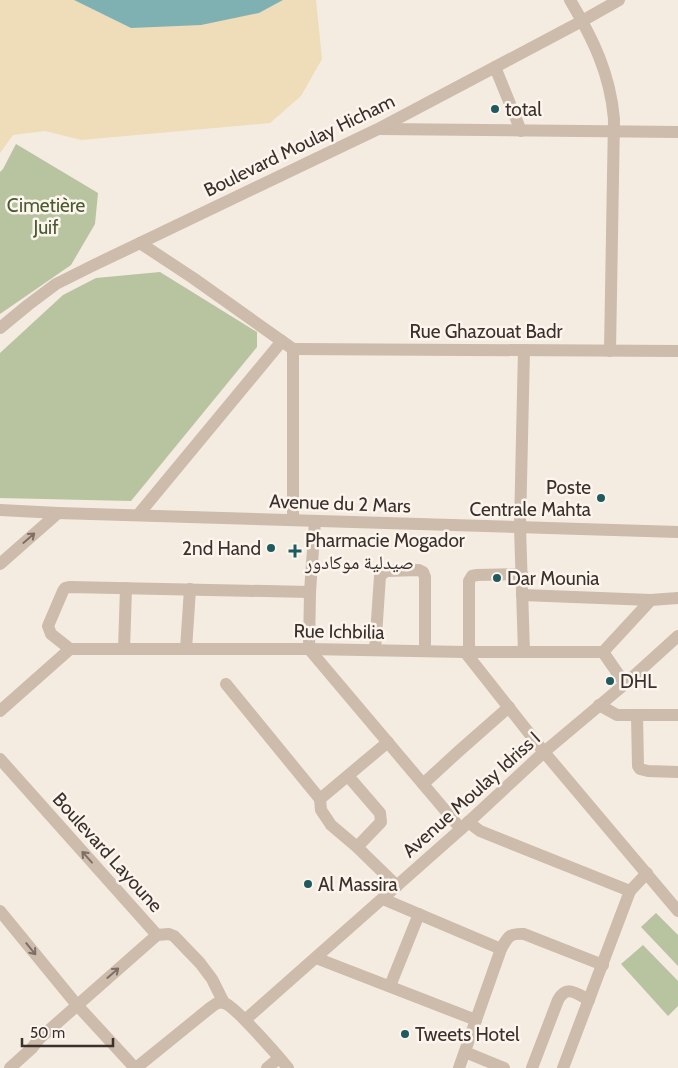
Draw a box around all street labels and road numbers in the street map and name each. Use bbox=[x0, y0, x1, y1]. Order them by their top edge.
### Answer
street label: Boulevard Moulay Hicham bbox=[200, 89, 398, 202]
street label: Rue Ghazouat Badr bbox=[409, 320, 563, 343]
street label: Avenue du 2 Mars bbox=[269, 490, 411, 517]
street label: Rue Ichbilia bbox=[293, 619, 385, 644]
street label: Avenue Moulay Idriss I bbox=[398, 727, 545, 862]
street label: Boulevard Layoune bbox=[48, 788, 168, 917]

